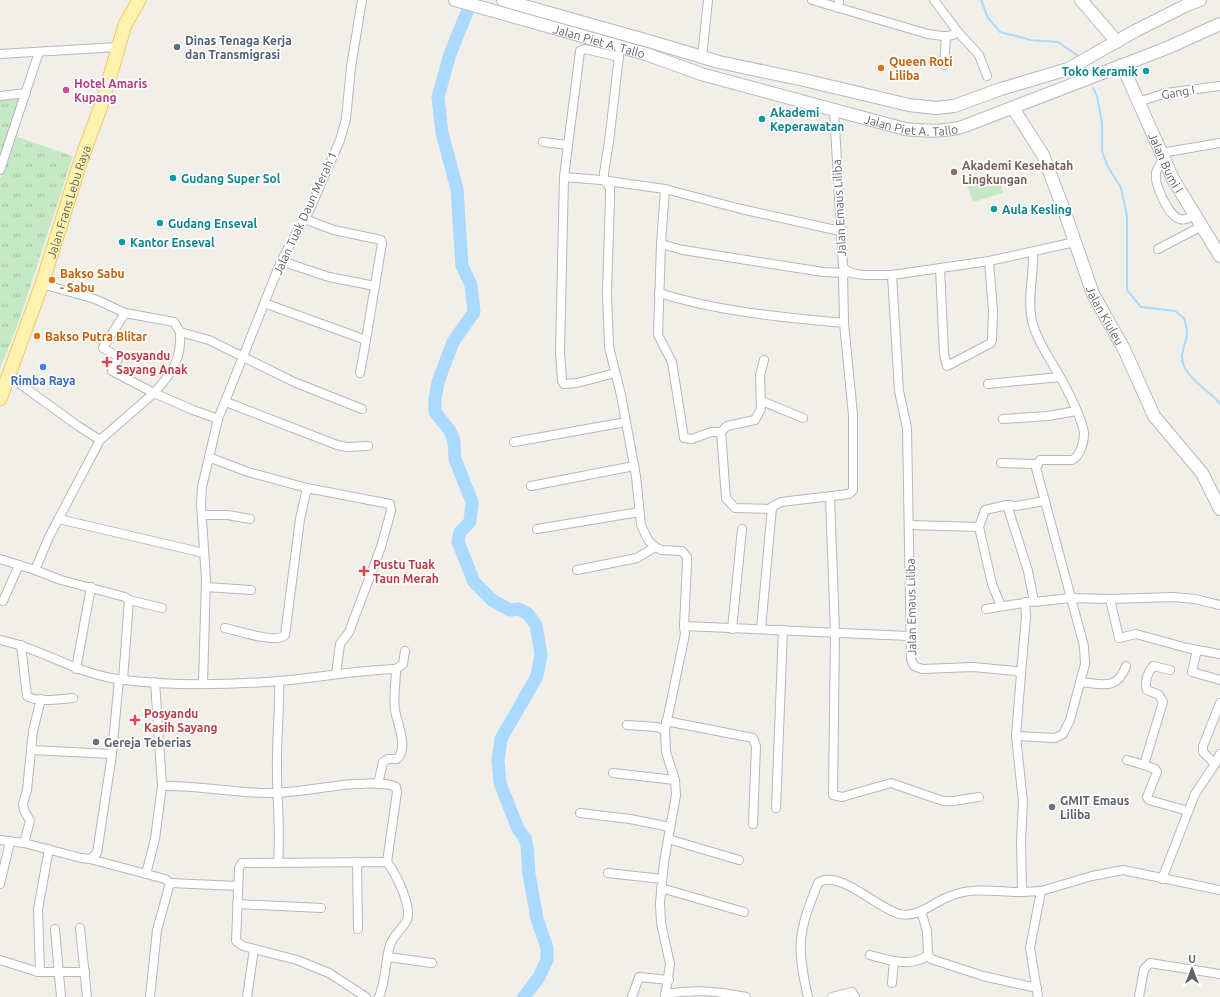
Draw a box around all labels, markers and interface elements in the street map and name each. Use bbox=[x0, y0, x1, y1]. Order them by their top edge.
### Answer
street label: Jalan Piet A. Tallo bbox=[552, 22, 647, 60]
place label: Dinas Tenaga Kerja dan Transmigrasi bbox=[185, 34, 292, 61]
marker: Dinas Tenaga Kerja dan Transmigrasi bbox=[172, 42, 182, 52]
place label: Queen Roti Liliba bbox=[889, 55, 953, 82]
marker: Queen Roti Liliba bbox=[876, 63, 886, 73]
place label: Toko Keramik bbox=[1062, 65, 1138, 78]
marker: Toko Keramik bbox=[1141, 66, 1151, 76]
place label: Hotel Amaris Kupang bbox=[74, 77, 148, 104]
street label: Gang I bbox=[1160, 83, 1196, 101]
marker: Hotel Amaris Kupang bbox=[61, 85, 71, 95]
place label: Akademi Keperawatan bbox=[770, 106, 844, 133]
street label: Jalan Piet A. Tallo bbox=[863, 112, 959, 137]
marker: Akademi Keperawatan bbox=[757, 114, 767, 124]
street label: Jalan Bumi I bbox=[1147, 131, 1186, 195]
street label: Jalan Frans Lebu Raya bbox=[44, 143, 92, 259]
street label: Jalan Tuak Daun Merah 1 bbox=[271, 149, 339, 277]
street label: Jalan Emaus Liliba bbox=[830, 159, 848, 257]
place label: Akademi Kesehatah Lingkungan bbox=[962, 159, 1073, 186]
marker: Akademi Kesehatah Lingkungan bbox=[949, 167, 959, 177]
place label: Gudang Super Sol bbox=[181, 172, 281, 185]
marker: Gudang Super Sol bbox=[168, 173, 178, 183]
place label: Aula Kesling bbox=[1002, 203, 1072, 216]
marker: Aula Kesling bbox=[989, 204, 999, 214]
place label: Gudang Enseval bbox=[168, 217, 258, 230]
marker: Gudang Enseval bbox=[155, 218, 165, 228]
place label: Kantor Enseval bbox=[130, 236, 215, 249]
marker: Kantor Enseval bbox=[117, 237, 127, 247]
place label: Bakso Sabu - Sabu bbox=[60, 267, 125, 294]
marker: Bakso Sabu - Sabu bbox=[47, 275, 57, 285]
street label: Jalan Kiuleu bbox=[1084, 284, 1127, 347]
place label: Bakso Putra Blitar bbox=[45, 330, 147, 343]
marker: Bakso Putra Blitar bbox=[32, 331, 42, 341]
place label: Posyandu Sayang Anak bbox=[116, 349, 188, 376]
marker: Posyandu Sayang Anak bbox=[101, 356, 113, 368]
marker: Rimba Raya bbox=[38, 362, 48, 372]
place label: Rimba Raya bbox=[11, 374, 75, 387]
place label: Pustu Tuak Taun Merah bbox=[373, 558, 439, 585]
street label: Jalan Emaus Liliba bbox=[904, 558, 918, 656]
marker: Pustu Tuak Taun Merah bbox=[358, 565, 370, 577]
place label: Posyandu Kasih Sayang bbox=[144, 707, 217, 734]
marker: Posyandu Kasih Sayang bbox=[129, 714, 141, 726]
place label: Gereja Teberias bbox=[104, 736, 192, 749]
marker: Gereja Teberias bbox=[91, 737, 101, 747]
place label: GMIT Emaus Liliba bbox=[1060, 794, 1130, 821]
marker: GMIT Emaus Liliba bbox=[1047, 802, 1057, 812]
north arrow bbox=[1172, 949, 1212, 989]
text: U bbox=[1188, 953, 1196, 965]

